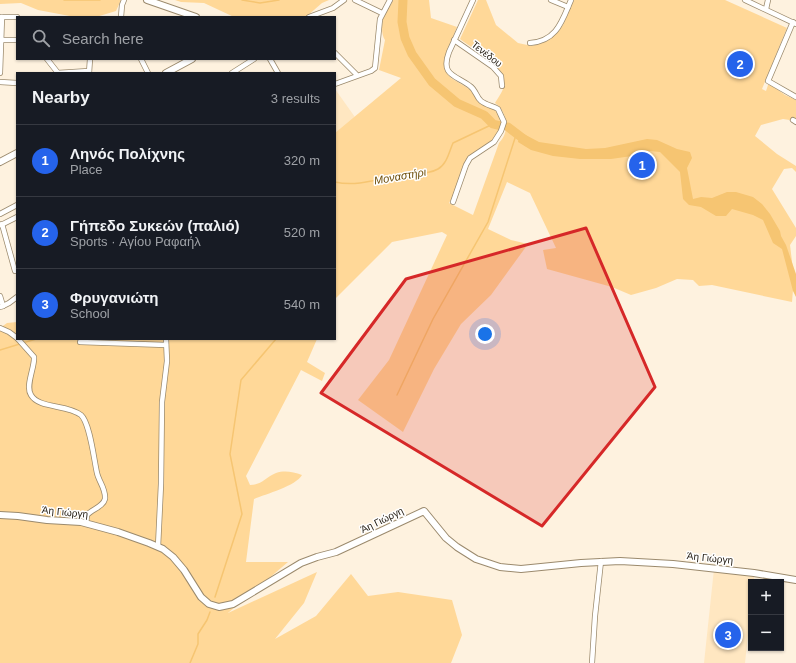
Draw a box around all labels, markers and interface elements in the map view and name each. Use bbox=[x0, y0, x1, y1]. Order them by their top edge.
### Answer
search box bbox=[16, 16, 336, 60]
icon: search bbox=[30, 27, 52, 49]
text: Search here bbox=[62, 30, 144, 47]
street label: Τενέδου bbox=[470, 39, 504, 69]
pin: 2 bbox=[727, 49, 753, 79]
text: Nearby bbox=[32, 88, 90, 107]
text: 3 results bbox=[271, 91, 320, 106]
text: Ληνός Πολίχνης bbox=[70, 145, 185, 162]
pin: 1 bbox=[629, 150, 655, 180]
text: 1 bbox=[41, 153, 49, 168]
text: 320 m bbox=[284, 153, 320, 168]
text: Place bbox=[70, 162, 103, 177]
water label: Μοναστήρι bbox=[373, 165, 428, 186]
text: Γήπεδο Συκεών (παλιό) bbox=[70, 217, 240, 234]
text: 2 bbox=[41, 225, 49, 240]
text: 520 m bbox=[284, 225, 320, 240]
text: Sports · Αγίου Ραφαήλ bbox=[70, 234, 201, 249]
text: Φρυγανιώτη bbox=[70, 289, 159, 306]
text: 3 bbox=[41, 297, 49, 312]
text: 540 m bbox=[284, 297, 320, 312]
text: School bbox=[70, 306, 110, 321]
your location bbox=[475, 324, 495, 344]
street label: Άη Γιώργη bbox=[41, 504, 89, 520]
street label: Άη Γιώργη bbox=[359, 505, 405, 535]
street label: Άη Γιώργη bbox=[686, 550, 734, 566]
map controls bbox=[748, 579, 784, 651]
button: + bbox=[748, 579, 784, 615]
button: − bbox=[748, 615, 784, 651]
pin: 3 bbox=[715, 620, 741, 650]

